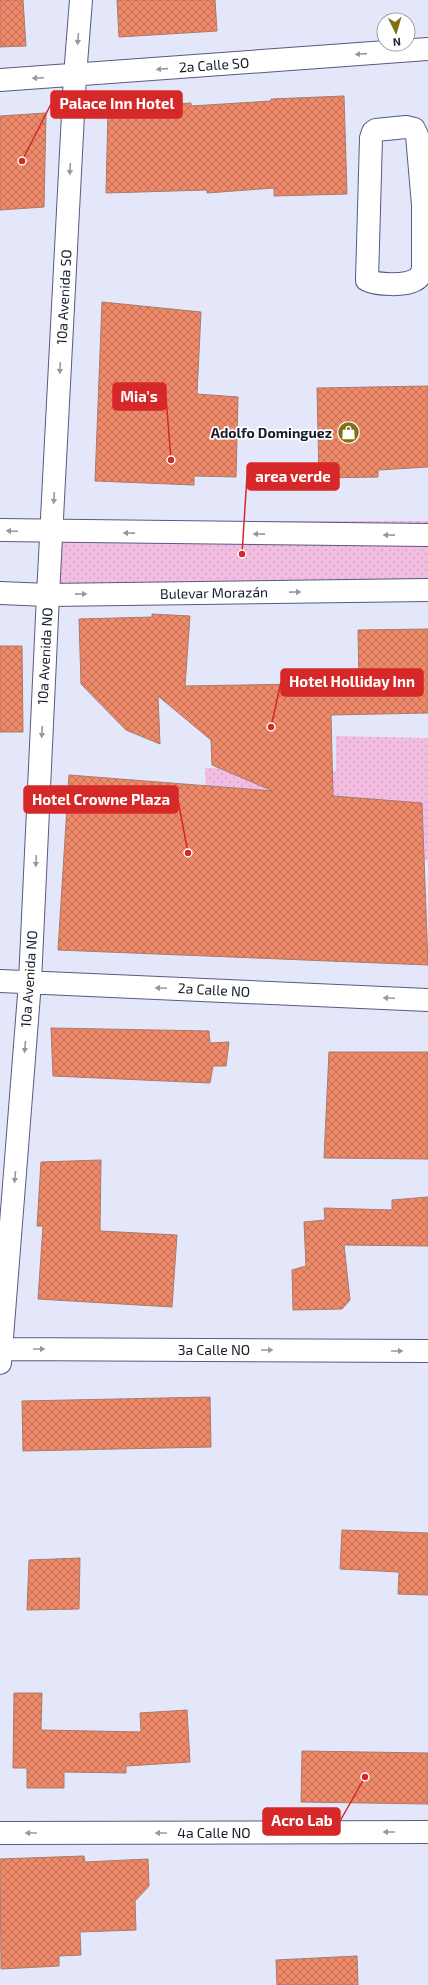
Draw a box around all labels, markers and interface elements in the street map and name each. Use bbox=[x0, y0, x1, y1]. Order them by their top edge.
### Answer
north arrow bbox=[376, 12, 416, 52]
one-way arrow bbox=[75, 33, 82, 45]
text: N bbox=[392, 36, 401, 49]
one-way arrow bbox=[355, 51, 367, 58]
street label: 2a Calle SO bbox=[178, 54, 250, 75]
one-way arrow bbox=[156, 66, 168, 73]
one-way arrow bbox=[31, 75, 44, 81]
callout: Palace Inn Hotel bbox=[51, 91, 182, 118]
text: Palace Inn Hotel bbox=[60, 94, 174, 112]
one-way arrow bbox=[67, 163, 74, 175]
street label: 10a Avenida SO bbox=[53, 249, 74, 345]
one-way arrow bbox=[57, 362, 64, 374]
callout: Mia's bbox=[113, 383, 166, 410]
text: Mia's bbox=[120, 387, 158, 405]
shop icon: Adolfo Dominguez bbox=[335, 420, 361, 446]
place label: Adolfo Dominguez bbox=[211, 424, 332, 441]
callout: area verde bbox=[247, 463, 339, 490]
text: area verde bbox=[255, 467, 331, 485]
one-way arrow bbox=[50, 492, 57, 504]
one-way arrow bbox=[6, 527, 18, 534]
one-way arrow bbox=[122, 530, 135, 536]
one-way arrow bbox=[252, 531, 265, 537]
one-way arrow bbox=[382, 532, 395, 538]
street label: Bulevar Morazán bbox=[160, 583, 268, 602]
one-way arrow bbox=[289, 589, 302, 595]
one-way arrow bbox=[75, 591, 88, 597]
street label: 10a Avenida NO bbox=[33, 607, 56, 705]
callout: Hotel Holliday Inn bbox=[281, 669, 423, 696]
text: Hotel Holliday Inn bbox=[289, 672, 415, 691]
one-way arrow bbox=[38, 726, 45, 738]
callout: Hotel Crowne Plaza bbox=[24, 786, 178, 813]
text: Hotel Crowne Plaza bbox=[32, 790, 170, 808]
one-way arrow bbox=[32, 855, 39, 867]
street label: 10a Avenida NO bbox=[17, 930, 40, 1028]
street label: 2a Calle NO bbox=[177, 979, 251, 1000]
one-way arrow bbox=[154, 985, 167, 991]
one-way arrow bbox=[383, 995, 395, 1002]
one-way arrow bbox=[22, 1041, 29, 1053]
one-way arrow bbox=[11, 1171, 18, 1183]
street label: 3a Calle NO bbox=[178, 1341, 250, 1358]
one-way arrow bbox=[33, 1346, 46, 1352]
one-way arrow bbox=[261, 1347, 274, 1353]
one-way arrow bbox=[391, 1348, 404, 1354]
callout: Acro Lab bbox=[263, 1808, 340, 1835]
text: Acro Lab bbox=[271, 1811, 333, 1829]
street label: 4a Calle NO bbox=[177, 1824, 251, 1841]
one-way arrow bbox=[382, 1829, 395, 1835]
one-way arrow bbox=[24, 1830, 37, 1836]
one-way arrow bbox=[154, 1830, 167, 1836]

